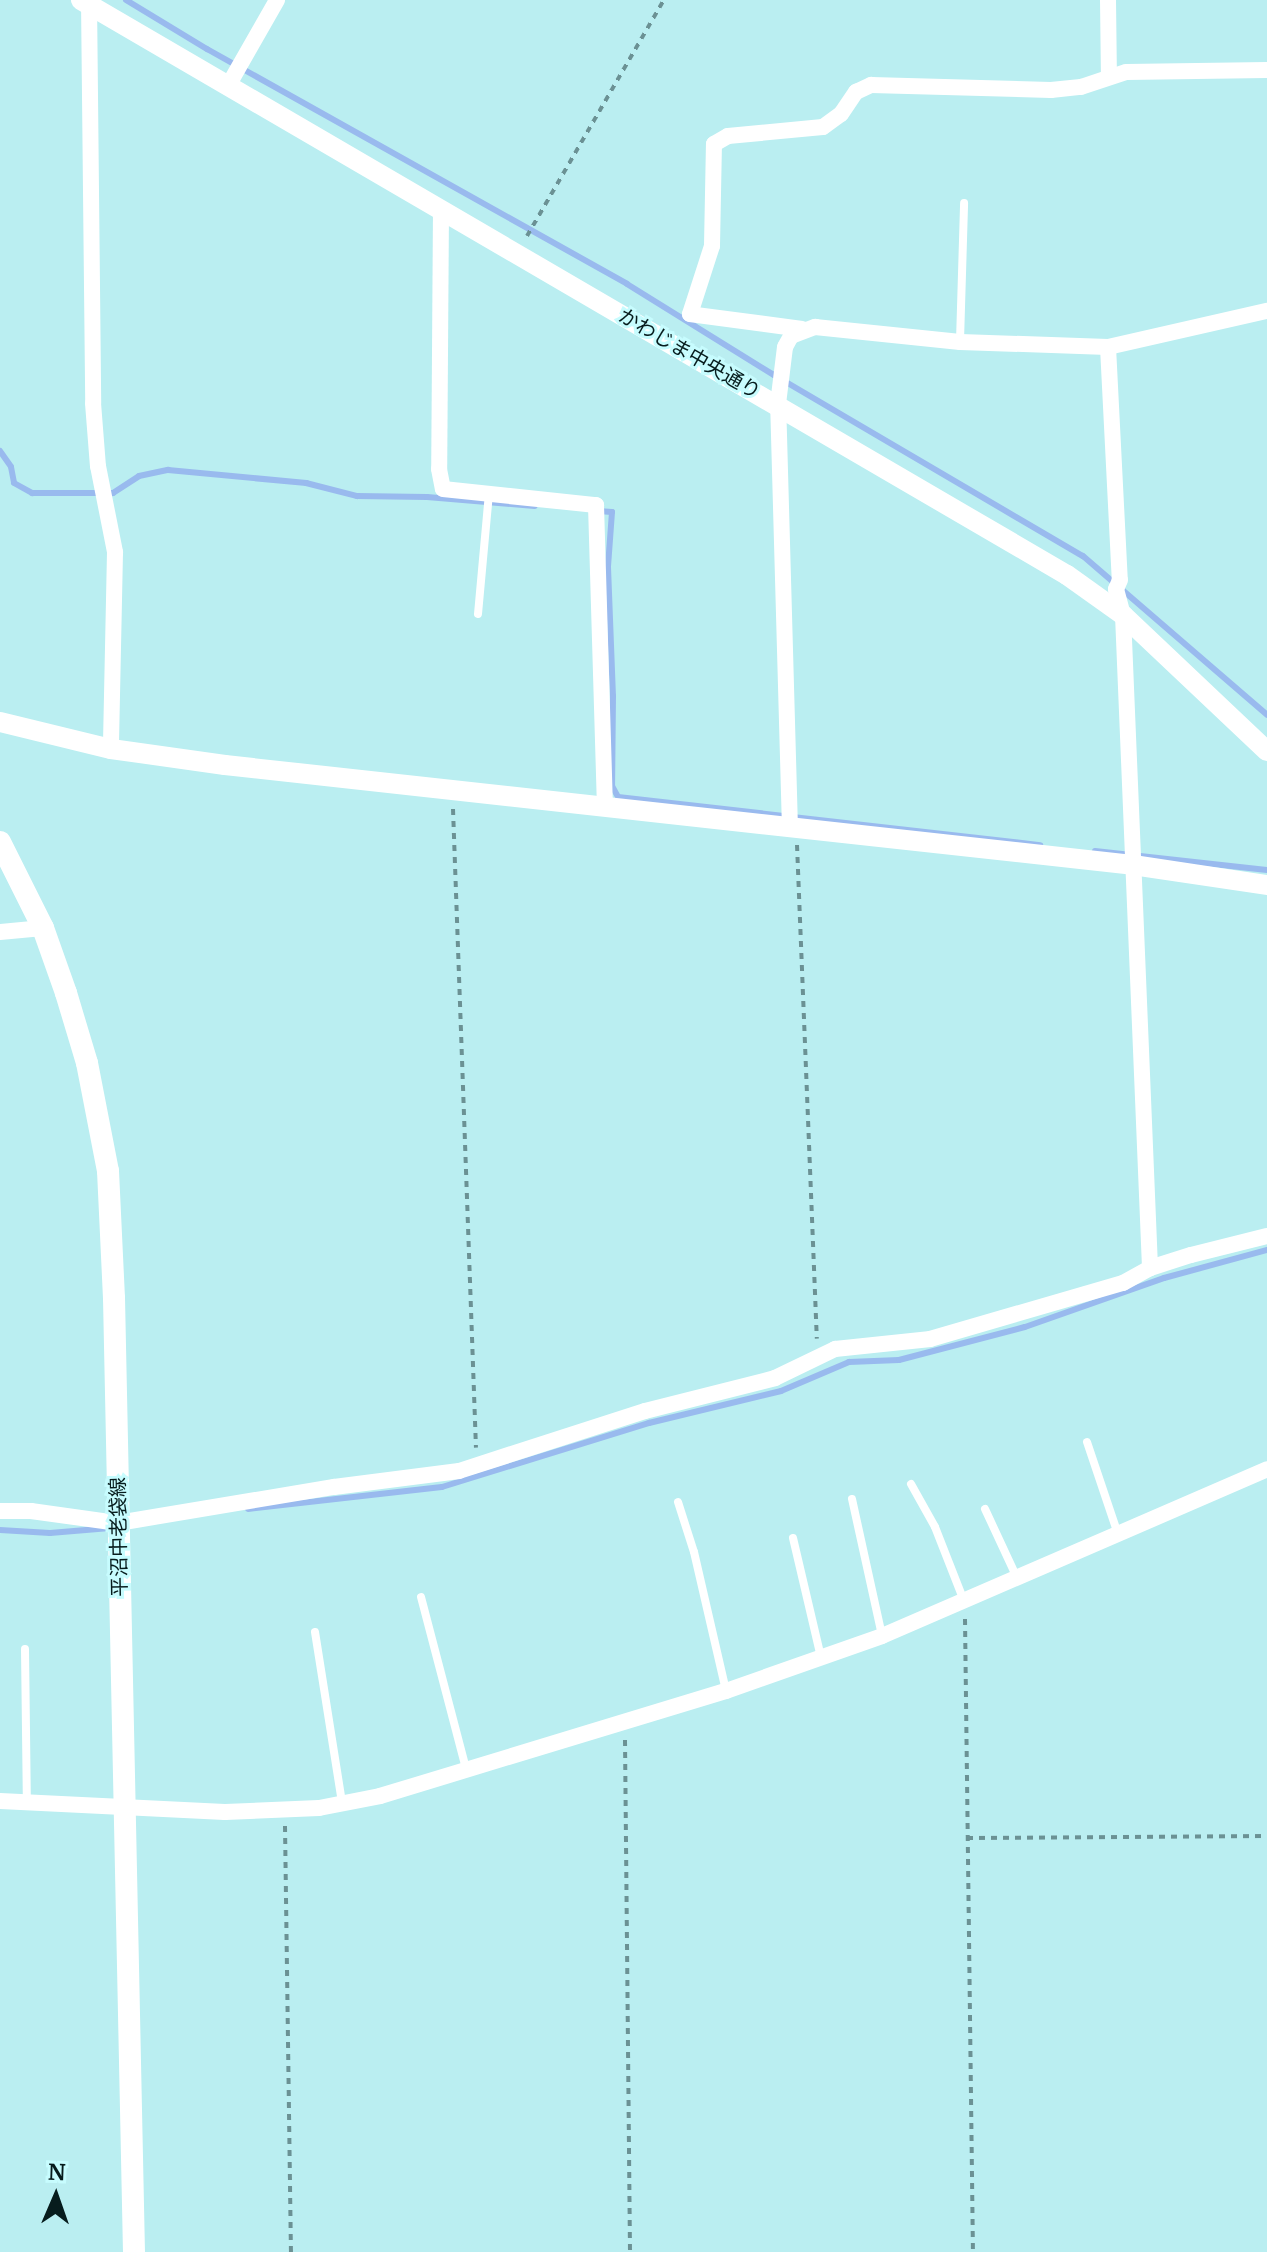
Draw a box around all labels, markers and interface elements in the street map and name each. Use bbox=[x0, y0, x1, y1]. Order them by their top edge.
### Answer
street label: かわじま中央通り bbox=[615, 303, 765, 403]
street label: 平沼中老袋線 bbox=[105, 1477, 131, 1597]
north arrow bbox=[16, 2156, 96, 2236]
text: N bbox=[48, 2158, 66, 2186]

